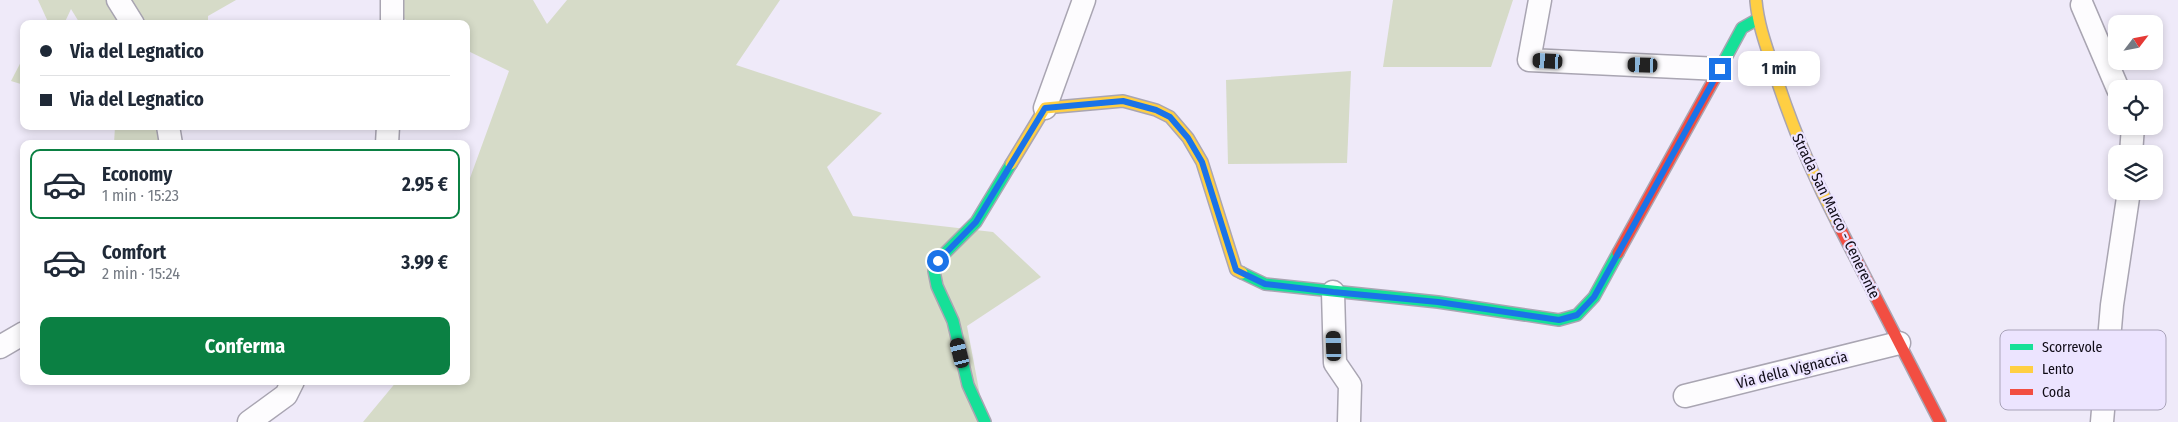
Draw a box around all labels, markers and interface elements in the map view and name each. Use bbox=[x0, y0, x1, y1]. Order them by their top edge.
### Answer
north arrow bbox=[2108, 15, 2162, 70]
map controls bbox=[2108, 15, 2163, 200]
text: Via del Legnatico bbox=[70, 40, 204, 63]
callout: 1 min bbox=[1738, 52, 1820, 86]
car bbox=[1532, 53, 1563, 69]
car bbox=[1627, 57, 1658, 73]
route end bbox=[1709, 58, 1731, 80]
text: 1 min bbox=[1762, 59, 1796, 78]
button: locate bbox=[2108, 80, 2163, 135]
text: Via del Legnatico bbox=[70, 88, 204, 111]
street label: Strada San Marco - Cenerente bbox=[1788, 131, 1884, 301]
button: layers bbox=[2108, 145, 2163, 200]
icon: car bbox=[42, 162, 87, 207]
text: Economy bbox=[102, 163, 172, 186]
text: 2.95 € bbox=[402, 173, 448, 196]
text: 1 min · 15:23 bbox=[102, 186, 179, 205]
icon: car bbox=[42, 240, 87, 285]
text: Comfort bbox=[102, 241, 166, 264]
route start bbox=[927, 250, 949, 272]
text: 3.99 € bbox=[401, 251, 448, 274]
text: 2 min · 15:24 bbox=[102, 264, 180, 283]
button: Conferma bbox=[40, 317, 450, 375]
legend bbox=[2000, 330, 2166, 410]
car bbox=[1325, 331, 1342, 361]
car bbox=[949, 337, 970, 369]
text: Scorrevole bbox=[2042, 339, 2102, 356]
street label: Via della Vignaccia bbox=[1735, 347, 1849, 393]
text: Lento bbox=[2042, 361, 2074, 378]
text: Coda bbox=[2042, 384, 2071, 401]

